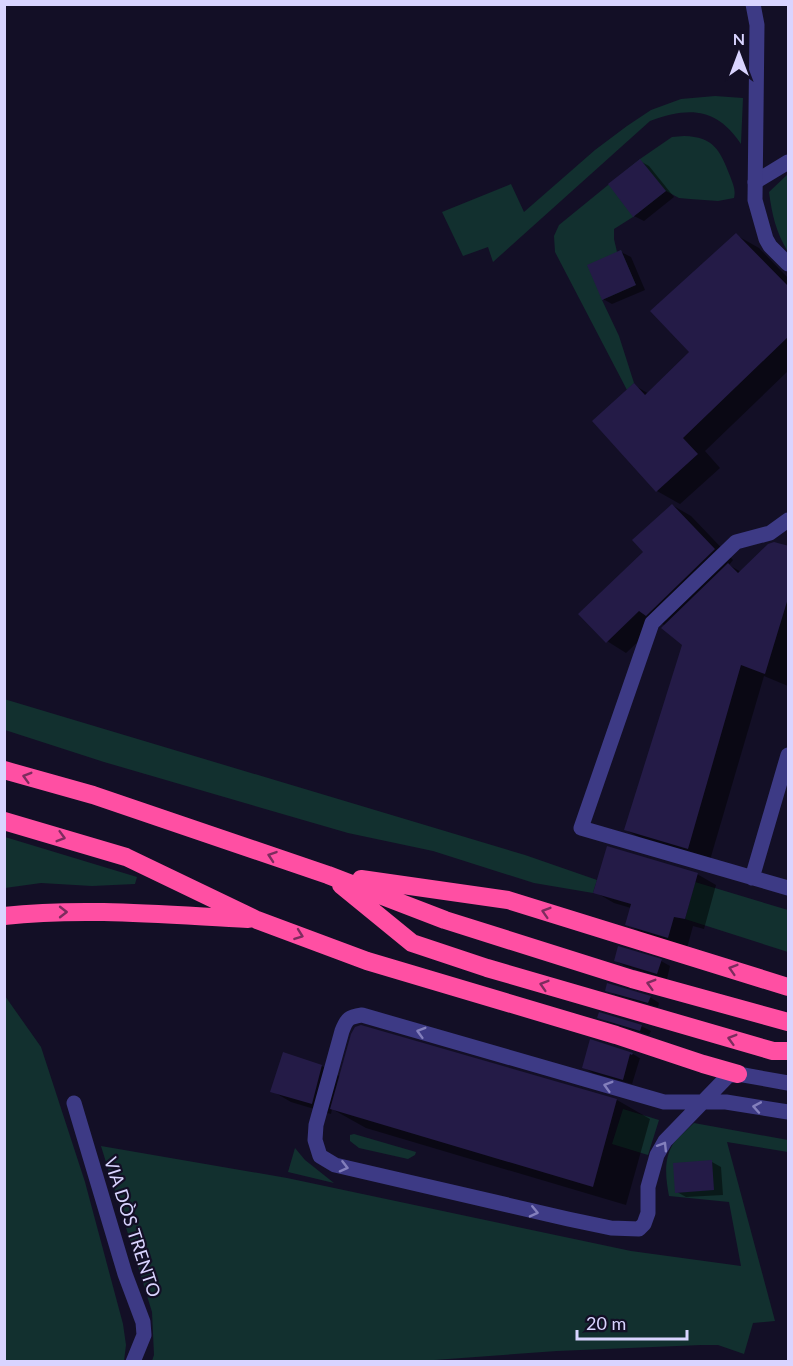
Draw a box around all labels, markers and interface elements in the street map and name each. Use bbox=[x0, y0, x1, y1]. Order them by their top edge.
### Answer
north arrow bbox=[709, 24, 769, 84]
text: N bbox=[733, 29, 745, 48]
one-way arrow bbox=[22, 771, 32, 784]
one-way arrow bbox=[55, 830, 66, 842]
one-way arrow bbox=[268, 851, 278, 863]
one-way arrow bbox=[58, 906, 67, 918]
one-way arrow bbox=[541, 907, 552, 919]
one-way arrow bbox=[293, 928, 303, 941]
one-way arrow bbox=[728, 964, 739, 976]
one-way arrow bbox=[646, 979, 657, 991]
one-way arrow bbox=[540, 980, 550, 992]
one-way arrow bbox=[416, 1027, 427, 1039]
one-way arrow bbox=[727, 1034, 738, 1046]
one-way arrow bbox=[603, 1081, 614, 1093]
one-way arrow bbox=[753, 1101, 763, 1114]
one-way arrow bbox=[655, 1142, 666, 1153]
street label: VIA DÒS TRENTO bbox=[100, 1154, 166, 1300]
one-way arrow bbox=[339, 1160, 349, 1172]
one-way arrow bbox=[529, 1204, 539, 1217]
scale bar bbox=[577, 1303, 686, 1341]
text: 20 m bbox=[586, 1312, 626, 1334]

